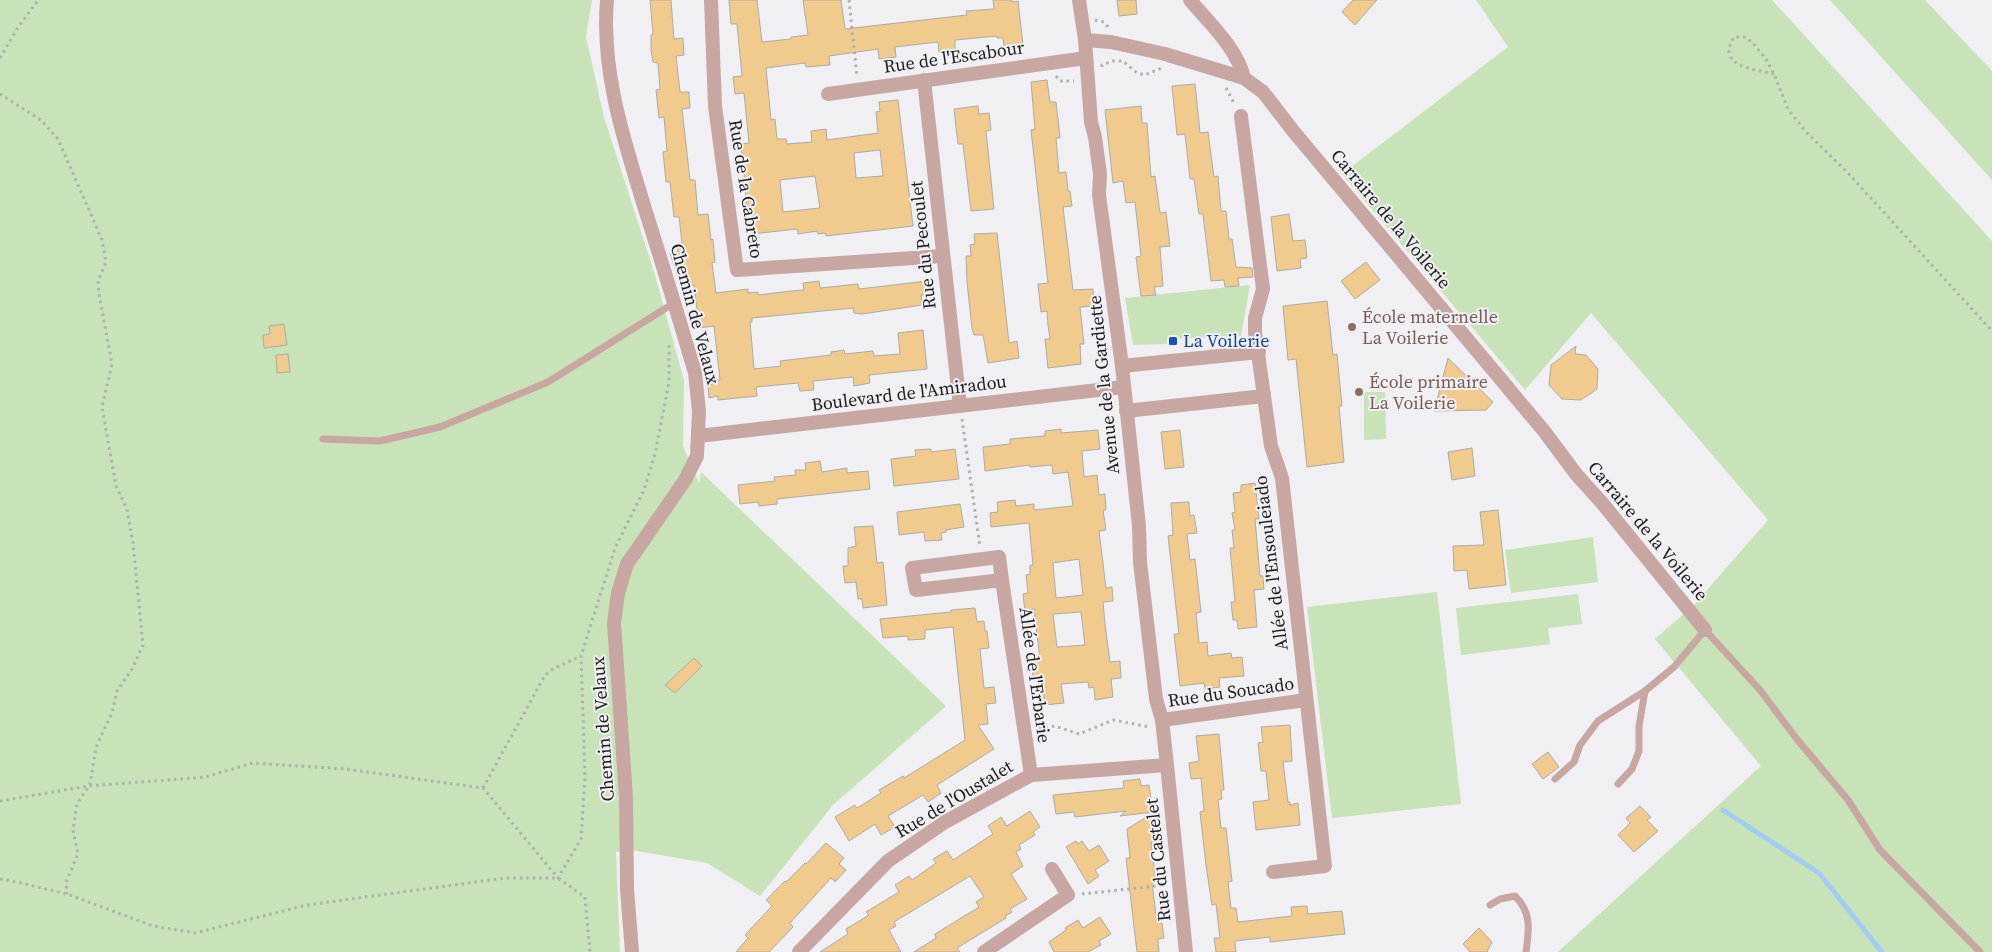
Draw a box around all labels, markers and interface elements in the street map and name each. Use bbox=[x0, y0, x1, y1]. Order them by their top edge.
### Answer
street label: Rue de l'Escabour bbox=[882, 34, 1026, 79]
street label: Rue de la Cabreto bbox=[723, 118, 770, 260]
street label: Carraire de la Voilerie bbox=[1326, 144, 1457, 294]
street label: Rue du Pecoulet bbox=[903, 180, 942, 310]
street label: Chemin de Velaux bbox=[665, 240, 726, 388]
street label: Avenue de la Gardiette bbox=[1082, 294, 1125, 476]
place label: École maternelle La Voilerie bbox=[1362, 304, 1498, 350]
marker: École maternelle La Voilerie bbox=[1346, 321, 1358, 333]
place label: La Voilerie bbox=[1183, 328, 1269, 353]
marker: La Voilerie bbox=[1167, 335, 1179, 347]
street label: Boulevard de l'Amiradou bbox=[810, 368, 1008, 417]
place label: École primaire La Voilerie bbox=[1369, 369, 1488, 415]
marker: École primaire La Voilerie bbox=[1353, 386, 1365, 398]
street label: Carraire de la Voilerie bbox=[1583, 456, 1714, 606]
street label: Allée de l'Ensouleiado bbox=[1247, 474, 1294, 652]
street label: Allée de l'Erbarie bbox=[1014, 605, 1057, 745]
street label: Chemin de Velaux bbox=[585, 655, 620, 802]
street label: Rue du Soucado bbox=[1166, 670, 1296, 713]
street label: Rue de l'Oustalet bbox=[890, 754, 1017, 844]
street label: Rue du Castelet bbox=[1139, 797, 1176, 923]

